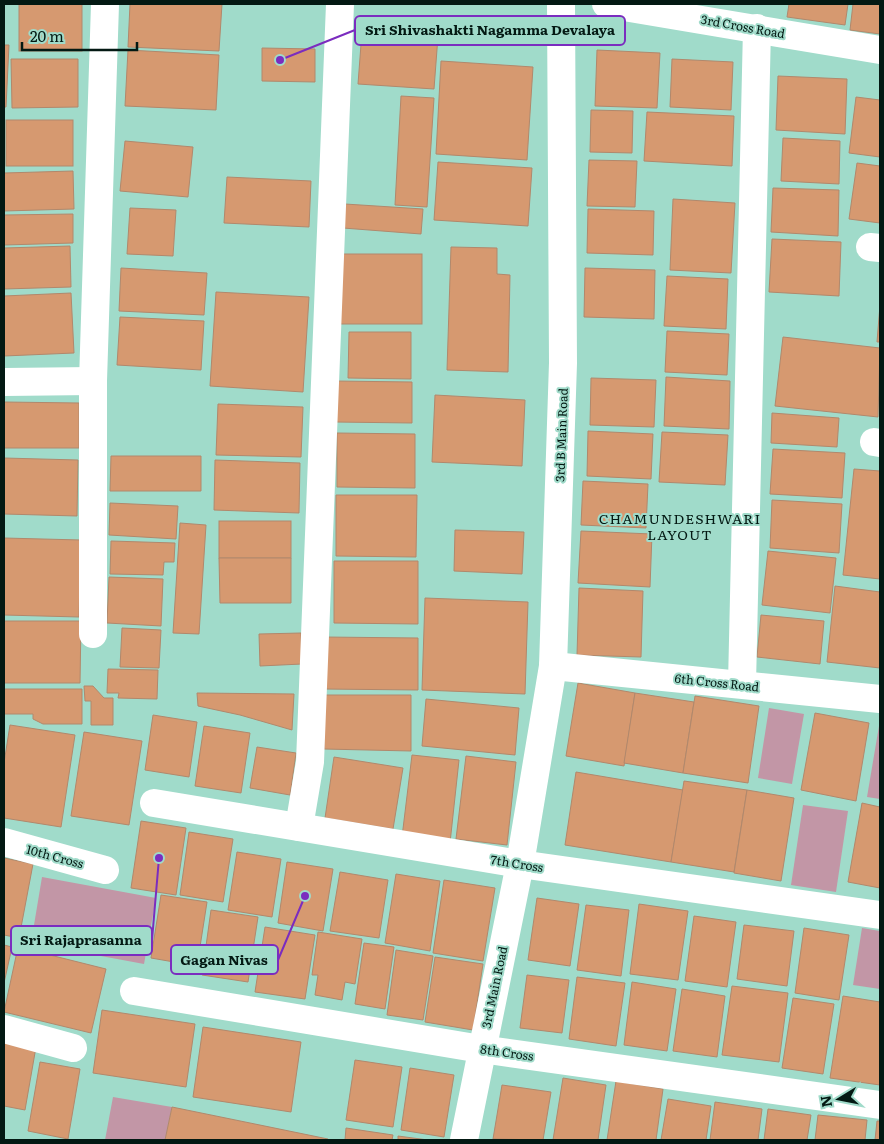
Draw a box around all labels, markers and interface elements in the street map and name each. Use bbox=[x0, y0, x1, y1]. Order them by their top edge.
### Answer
street label: 3rd Cross Road bbox=[700, 10, 787, 42]
callout: Sri Shivashakti Nagamma Devalaya bbox=[355, 16, 625, 45]
text: Sri Shivashakti Nagamma Devalaya bbox=[365, 19, 616, 39]
scale bar bbox=[22, 20, 138, 52]
text: 20 m bbox=[30, 24, 64, 47]
street label: 3rd B Main Road bbox=[550, 387, 572, 482]
district label: CHAMUNDESHWARI LAYOUT bbox=[599, 508, 761, 544]
street label: 6th Cross Road bbox=[674, 669, 761, 695]
street label: 10th Cross bbox=[24, 840, 86, 872]
street label: 7th Cross bbox=[489, 850, 545, 876]
callout: Sri Rajaprasanna bbox=[11, 926, 152, 955]
text: Sri Rajaprasanna bbox=[20, 929, 143, 949]
street label: 3rd Main Road bbox=[477, 944, 512, 1030]
callout: Gagan Nivas bbox=[171, 945, 278, 974]
text: Gagan Nivas bbox=[180, 949, 268, 969]
street label: 8th Cross bbox=[479, 1039, 535, 1065]
north arrow bbox=[814, 1074, 864, 1124]
text: N bbox=[814, 1094, 836, 1109]

